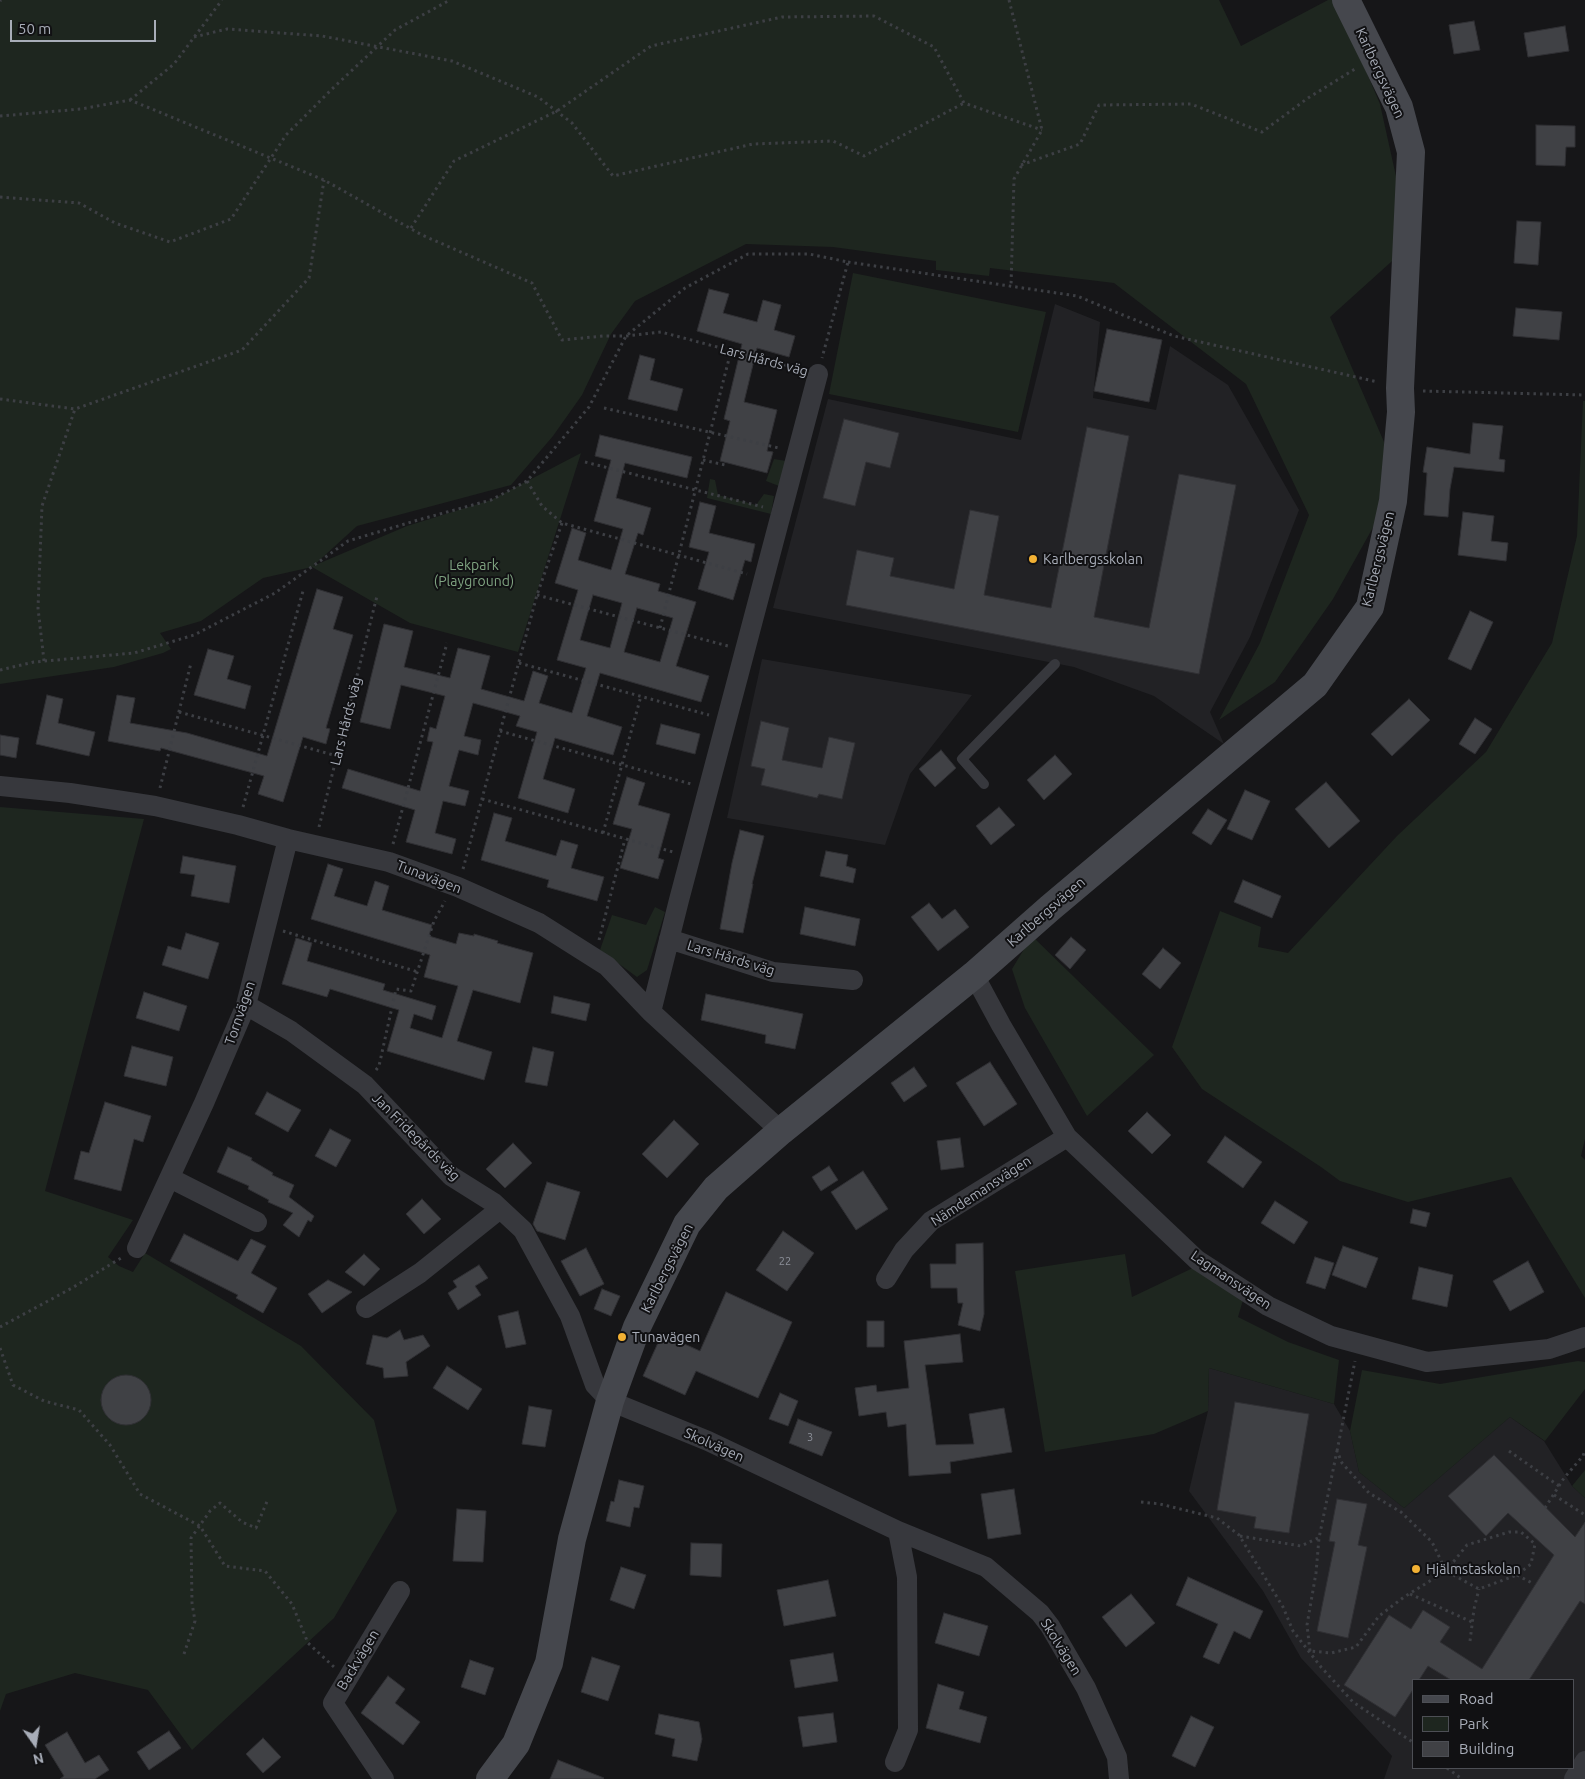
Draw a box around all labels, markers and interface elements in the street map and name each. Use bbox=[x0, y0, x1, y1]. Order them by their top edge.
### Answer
scale bar bbox=[12, 10, 159, 42]
text: 50 m bbox=[18, 20, 51, 37]
street label: Karlbergsvägen bbox=[1352, 25, 1408, 121]
street label: Lars Hårds väg bbox=[718, 340, 810, 380]
street label: Karlbergsvägen bbox=[1358, 510, 1398, 608]
place label: Karlbergsskolan bbox=[1043, 551, 1143, 567]
marker: Karlbergsskolan bbox=[1027, 553, 1039, 565]
park label: Lekpark (Playground) bbox=[434, 557, 514, 590]
street label: Lars Hårds väg bbox=[327, 675, 365, 767]
street label: Tunavägen bbox=[394, 857, 464, 897]
street label: Karlbergsvägen bbox=[1004, 874, 1088, 950]
street label: Lars Hårds väg bbox=[685, 937, 777, 979]
street label: Tornvägen bbox=[221, 979, 259, 1047]
street label: Jan Fridegårds väg bbox=[369, 1090, 463, 1184]
street label: Nämdemansvägen bbox=[928, 1152, 1034, 1230]
street label: Karlbergsvägen bbox=[637, 1221, 697, 1315]
street label: Lagmansvägen bbox=[1188, 1247, 1274, 1313]
house number: 22 bbox=[779, 1254, 791, 1268]
place label: Tunavägen bbox=[632, 1329, 700, 1345]
marker: Tunavägen bbox=[616, 1331, 628, 1343]
street label: Skolvägen bbox=[681, 1424, 747, 1466]
house number: 3 bbox=[807, 1430, 813, 1444]
place label: Hjälmstaskolan bbox=[1426, 1561, 1521, 1577]
marker: Hjälmstaskolan bbox=[1410, 1563, 1422, 1575]
street label: Skolvägen bbox=[1037, 1616, 1085, 1678]
street label: Backvägen bbox=[333, 1627, 383, 1693]
legend bbox=[1412, 1679, 1575, 1769]
text: Road bbox=[1459, 1690, 1494, 1707]
text: Park bbox=[1459, 1715, 1489, 1732]
north arrow bbox=[10, 1719, 60, 1769]
text: Building bbox=[1459, 1740, 1514, 1757]
text: N bbox=[31, 1750, 45, 1768]

